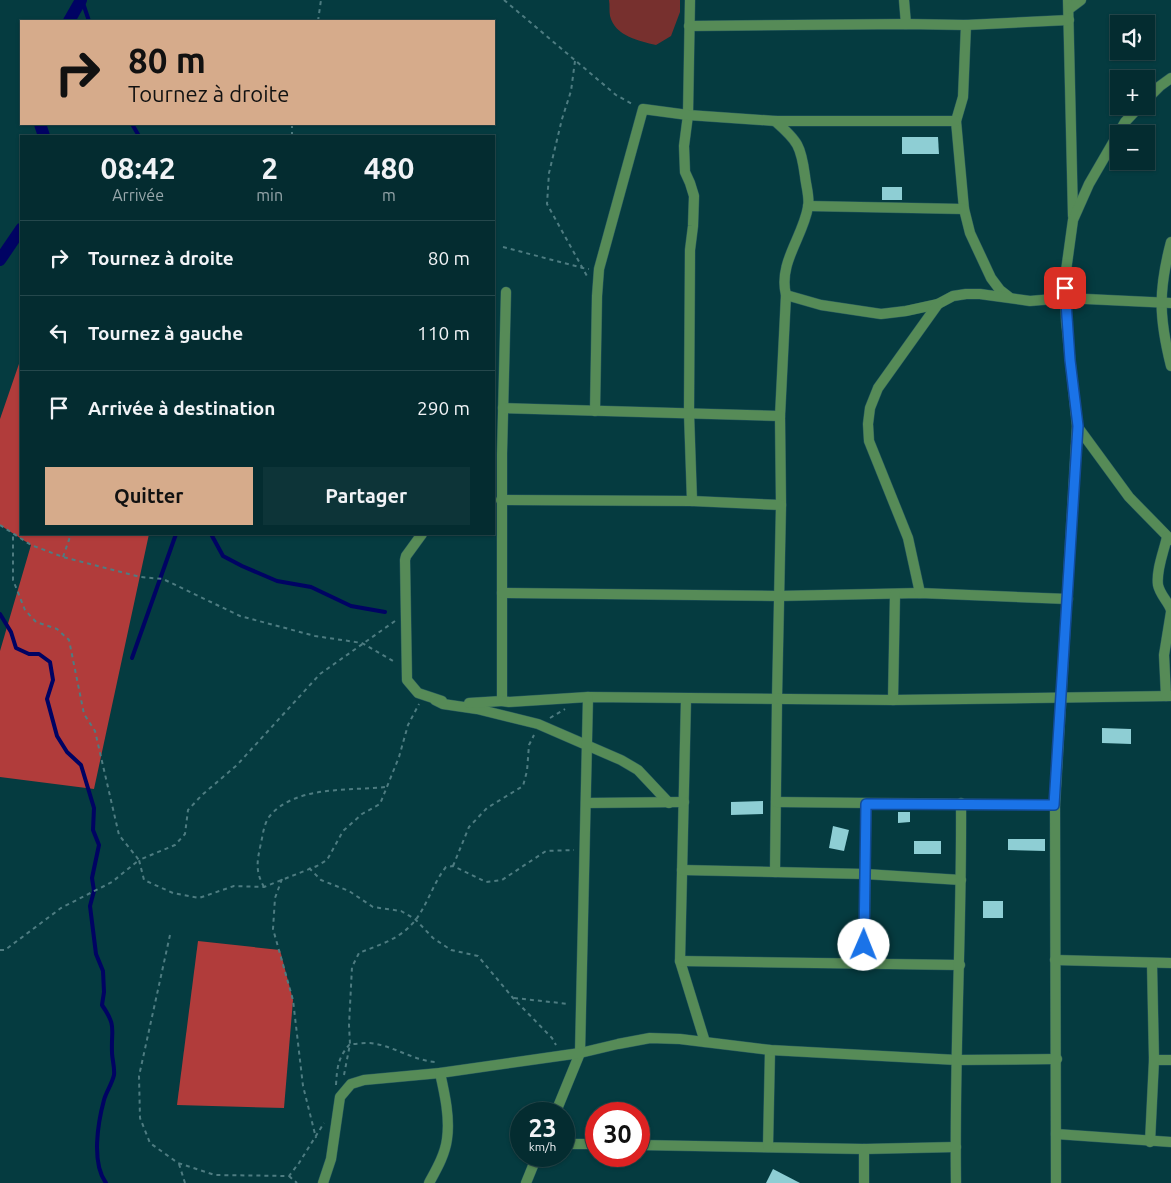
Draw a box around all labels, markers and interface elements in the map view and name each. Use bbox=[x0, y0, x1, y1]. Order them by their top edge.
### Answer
map controls bbox=[1110, 15, 1155, 170]
button: sound bbox=[1110, 15, 1155, 60]
icon: right bbox=[45, 40, 110, 105]
text: 80 m bbox=[128, 40, 206, 80]
button: + bbox=[1110, 70, 1155, 115]
text: Tournez à droite bbox=[128, 81, 289, 106]
button: − bbox=[1110, 125, 1155, 170]
text: 08:42 bbox=[101, 151, 176, 185]
text: 2 bbox=[261, 151, 278, 185]
text: 480 bbox=[364, 151, 414, 185]
text: Arrivée bbox=[112, 186, 164, 204]
text: min bbox=[256, 186, 283, 204]
text: m bbox=[382, 186, 396, 204]
icon: right bbox=[45, 244, 73, 272]
text: Tournez à droite bbox=[88, 247, 234, 269]
text: 80 m bbox=[428, 247, 470, 269]
pin bbox=[1044, 267, 1086, 309]
icon: arrive bbox=[1051, 274, 1079, 302]
icon: left bbox=[45, 319, 73, 347]
text: Tournez à gauche bbox=[88, 322, 243, 344]
text: 110 m bbox=[417, 322, 470, 344]
icon: arrive bbox=[45, 394, 73, 422]
text: Arrivée à destination bbox=[88, 397, 275, 419]
text: 290 m bbox=[417, 397, 470, 419]
button: Quitter bbox=[45, 467, 253, 525]
button: Partager bbox=[263, 467, 470, 525]
position arrow bbox=[837, 918, 889, 970]
speed limit sign: 30 bbox=[585, 1102, 650, 1167]
text: 23 bbox=[528, 1114, 557, 1142]
text: km/h bbox=[529, 1140, 556, 1153]

